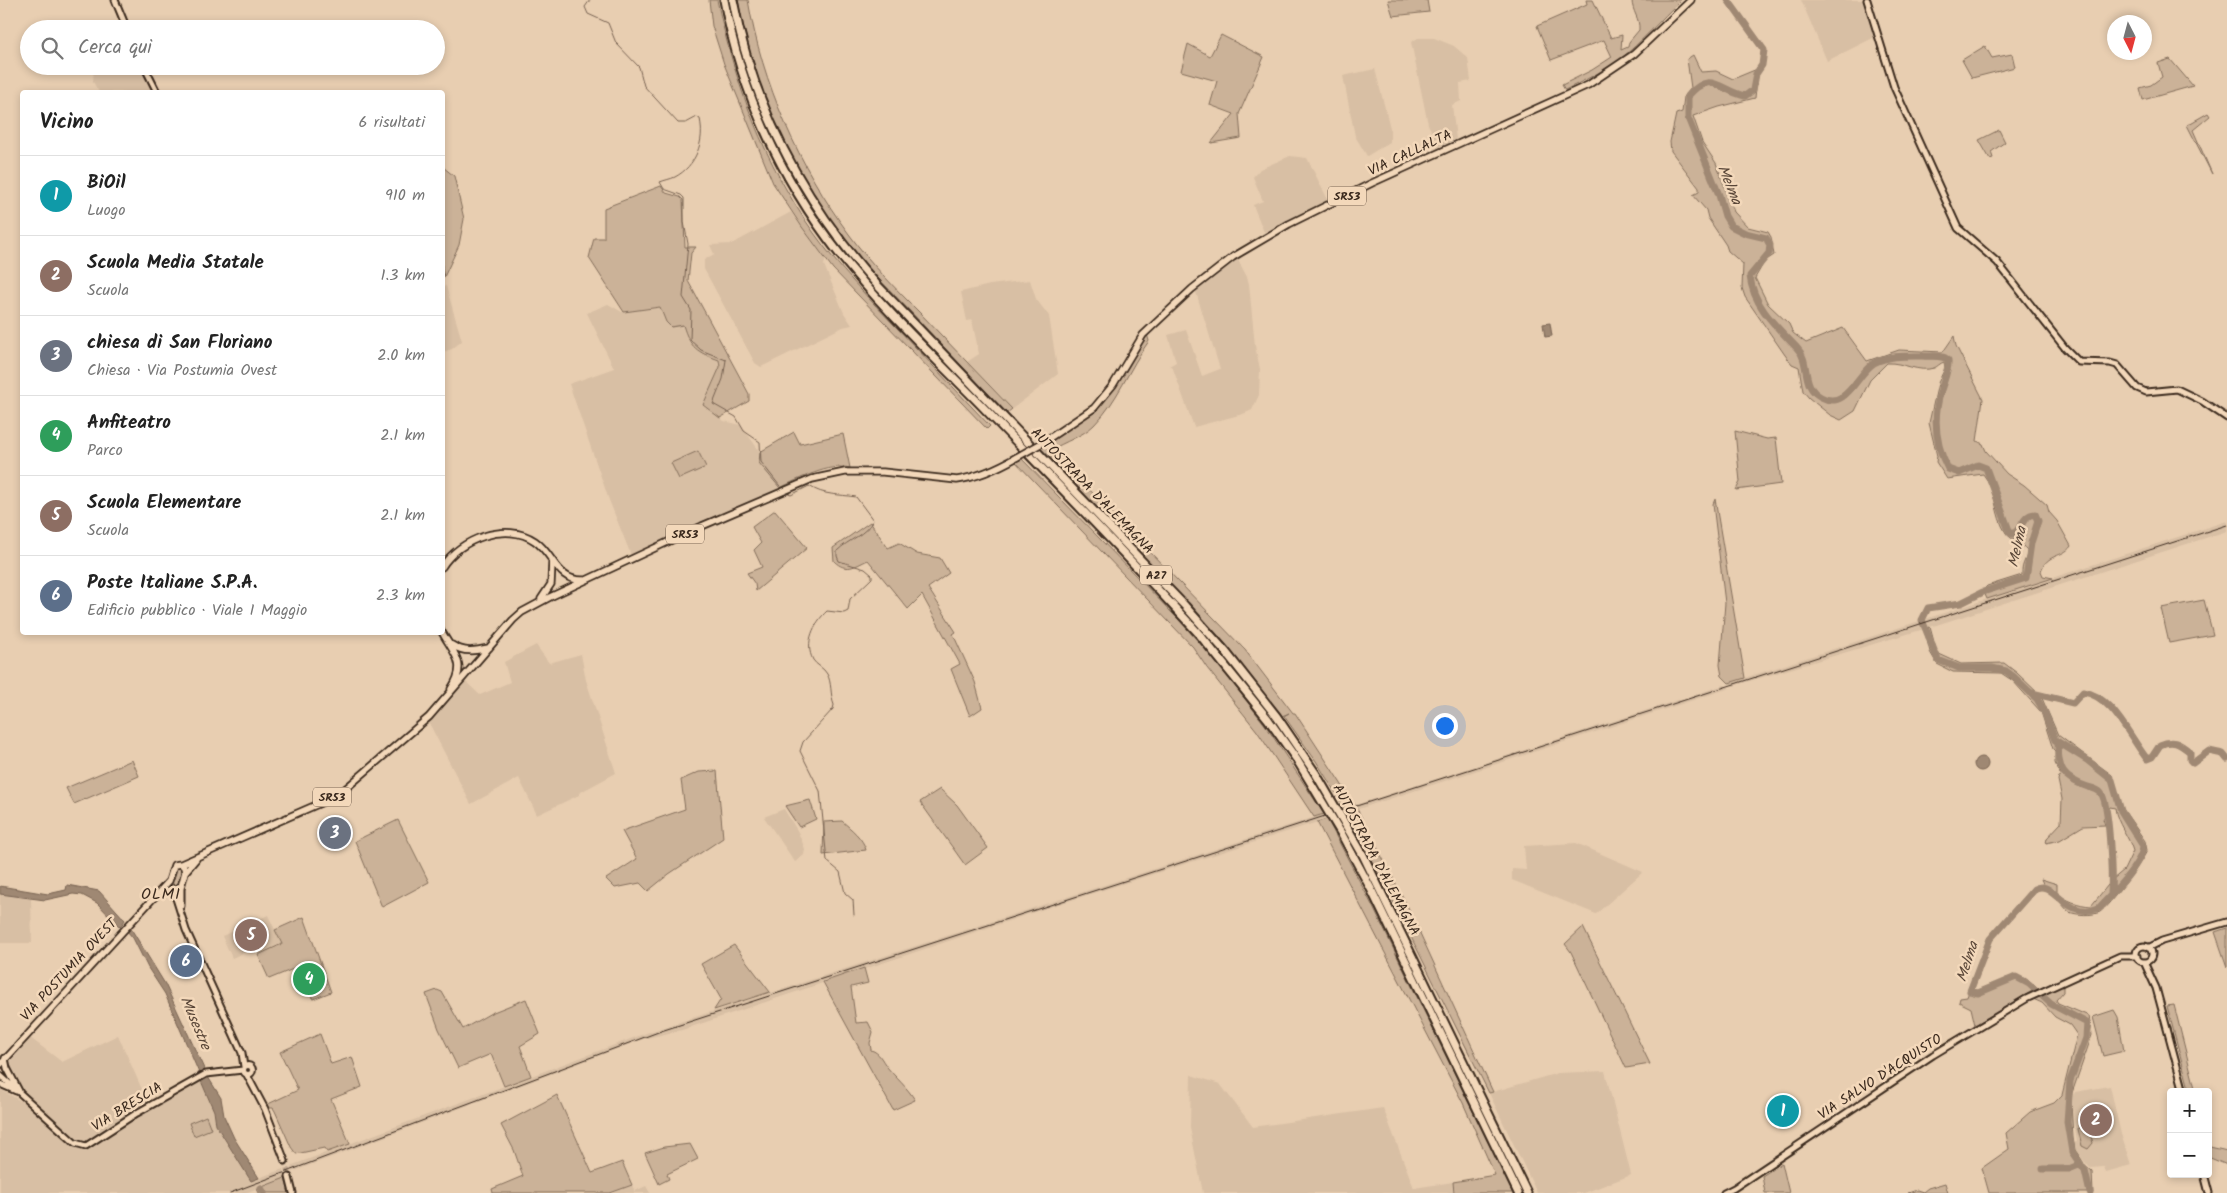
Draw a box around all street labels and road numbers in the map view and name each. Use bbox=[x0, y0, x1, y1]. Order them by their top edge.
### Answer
street label: VIA CALLALTA bbox=[1364, 124, 1456, 182]
road number: SR53 bbox=[1328, 187, 1366, 206]
street label: AUTOSTRADA D'ALEMAGNA bbox=[1025, 422, 1159, 560]
road number: SR53 bbox=[666, 524, 704, 544]
road number: A27 bbox=[1140, 566, 1172, 584]
street label: AUTOSTRADA D'ALEMAGNA bbox=[1327, 780, 1425, 940]
road number: SR53 bbox=[313, 788, 351, 806]
street label: VIA POSTUMIA OVEST bbox=[15, 912, 124, 1027]
street label: VIA SALVO D'ACQUISTO bbox=[1813, 1028, 1947, 1126]
street label: VIA BRESCIA bbox=[87, 1077, 167, 1137]

